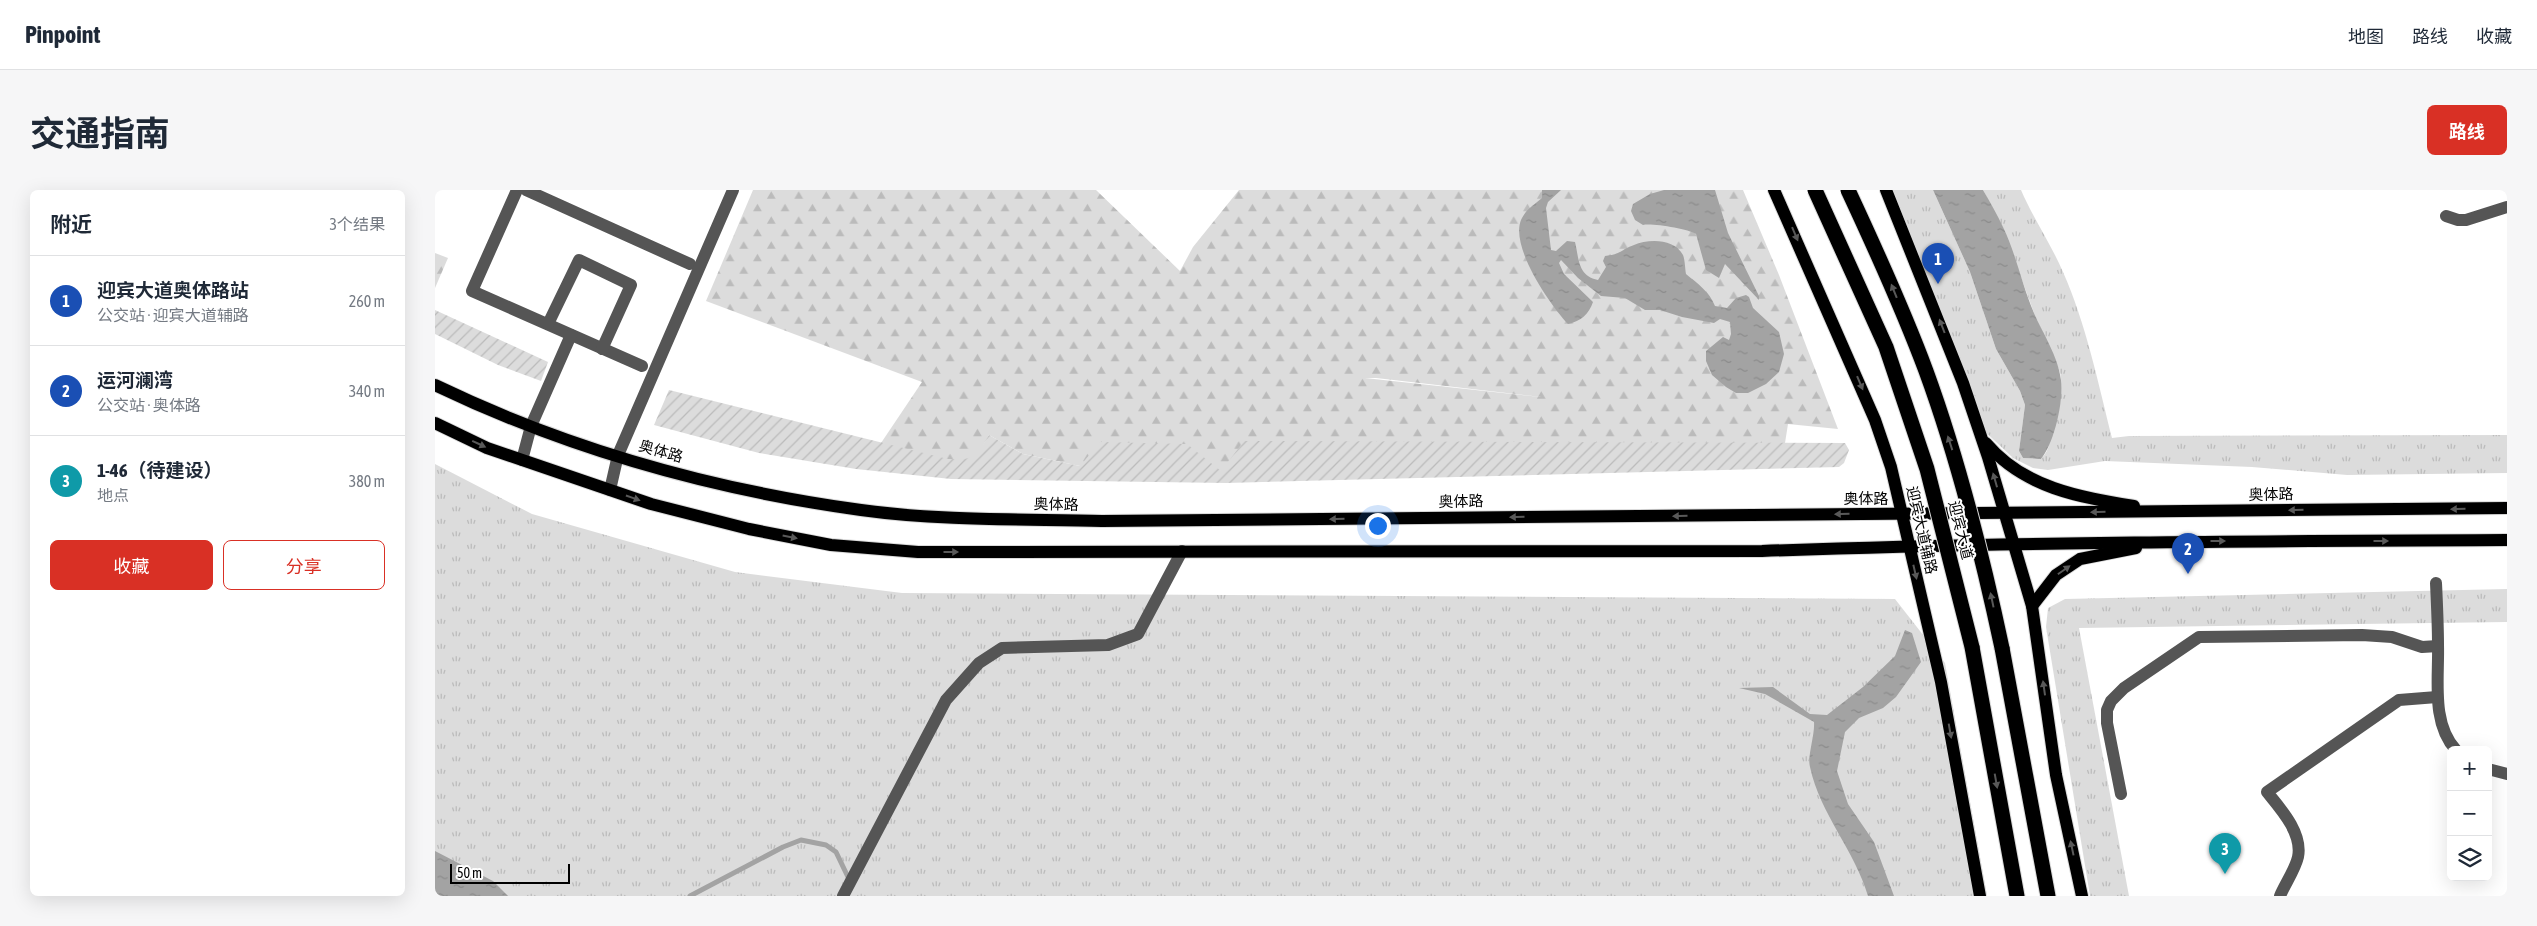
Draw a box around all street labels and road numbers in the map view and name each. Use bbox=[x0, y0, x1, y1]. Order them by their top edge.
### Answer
street label: 奥体路 bbox=[637, 437, 685, 465]
street label: 迎宾大道辅路 bbox=[1904, 484, 1940, 576]
street label: 奥体路 bbox=[2248, 485, 2294, 503]
street label: 奥体路 bbox=[1843, 490, 1889, 507]
street label: 奥体路 bbox=[1438, 492, 1484, 510]
street label: 奥体路 bbox=[1033, 495, 1079, 513]
street label: 迎宾大道 bbox=[1945, 499, 1977, 561]

